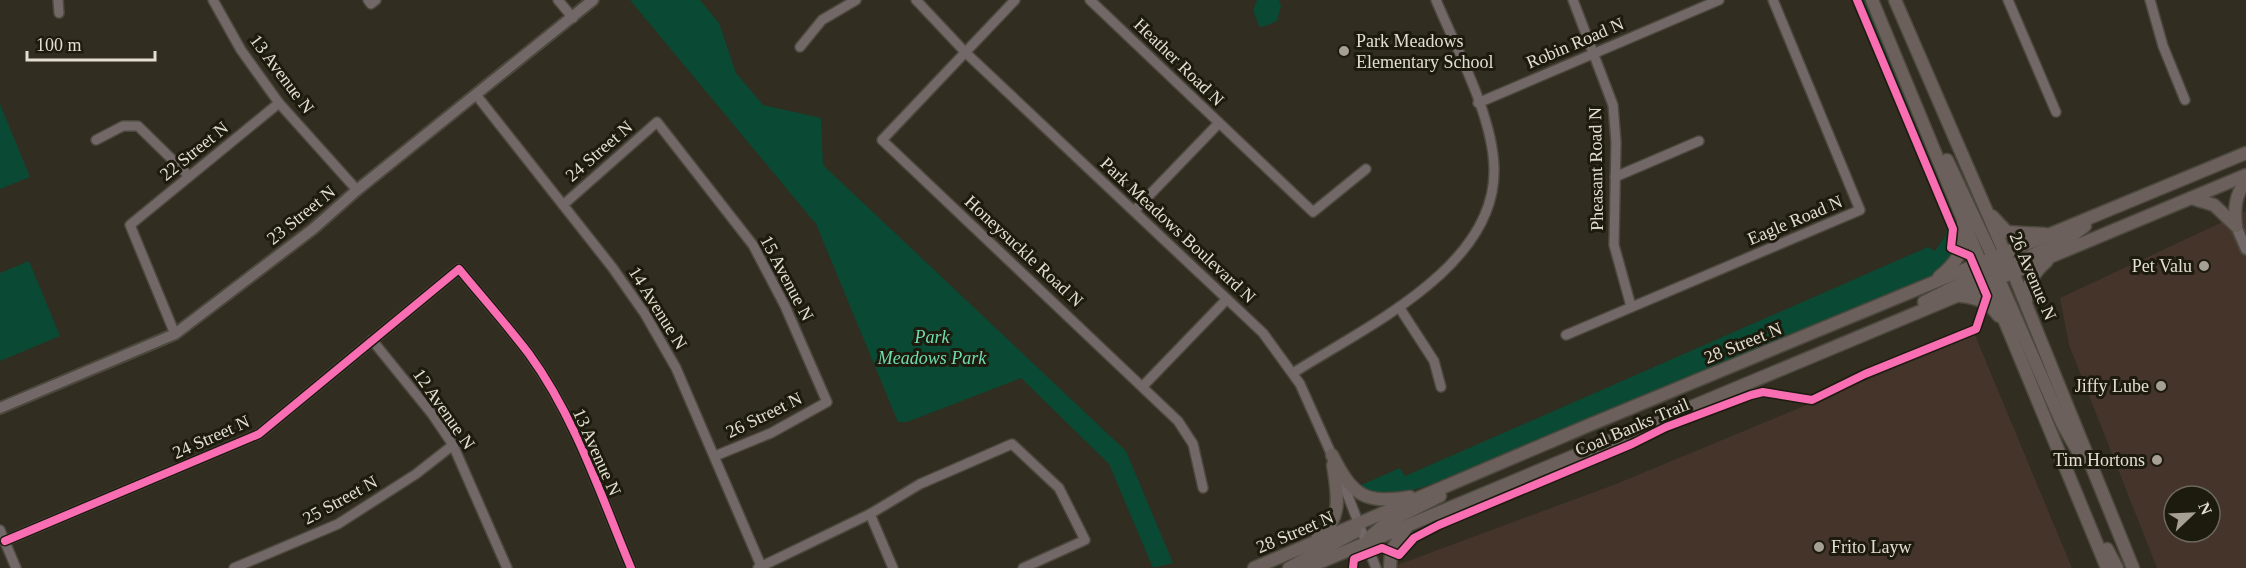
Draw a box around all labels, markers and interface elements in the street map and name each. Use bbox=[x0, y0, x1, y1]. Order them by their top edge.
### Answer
street label: Robin Road N bbox=[1523, 13, 1627, 73]
street label: Heather Road N bbox=[1130, 14, 1228, 110]
scale bar bbox=[27, 24, 154, 62]
street label: 13 Avenue N bbox=[246, 31, 318, 117]
place label: Park Meadows Elementary School bbox=[1356, 31, 1493, 72]
text: 100 m bbox=[36, 35, 82, 55]
marker: Park Meadows Elementary School bbox=[1337, 44, 1351, 58]
street label: Pheasant Road N bbox=[1585, 107, 1607, 231]
street label: 22 Street N bbox=[156, 117, 232, 185]
street label: 24 Street N bbox=[562, 117, 636, 185]
street label: Park Meadows Boulevard N bbox=[1096, 153, 1260, 307]
street label: 23 Street N bbox=[263, 181, 339, 249]
street label: Honeysuckle Road N bbox=[961, 191, 1087, 311]
street label: Eagle Road N bbox=[1745, 191, 1845, 249]
street label: 26 Avenue N bbox=[2005, 229, 2061, 323]
street label: 15 Avenue N bbox=[756, 232, 818, 324]
place label: Pet Valu bbox=[2132, 256, 2192, 276]
marker: Pet Valu bbox=[2197, 259, 2211, 273]
street label: 14 Avenue N bbox=[625, 263, 691, 353]
street label: 28 Street N bbox=[1701, 318, 1785, 368]
park label: Park Meadows Park bbox=[877, 327, 987, 368]
street label: 12 Avenue N bbox=[409, 365, 479, 453]
place label: Jiffy Lube bbox=[2075, 376, 2149, 396]
marker: Jiffy Lube bbox=[2154, 379, 2168, 393]
street label: 26 Street N bbox=[723, 388, 805, 442]
street label: Coal Banks Trail bbox=[1572, 394, 1692, 460]
street label: 13 Avenue N bbox=[569, 405, 625, 499]
street label: 24 Street N bbox=[169, 411, 253, 463]
place label: Tim Hortons bbox=[2053, 450, 2145, 470]
marker: Tim Hortons bbox=[2150, 453, 2164, 467]
street label: 25 Street N bbox=[299, 471, 381, 529]
north arrow bbox=[2162, 484, 2222, 544]
text: N bbox=[2195, 500, 2216, 517]
street label: 28 Street N bbox=[1253, 507, 1337, 557]
place label: Frito Layw bbox=[1831, 537, 1912, 557]
marker: Frito Layw bbox=[1812, 540, 1826, 554]

